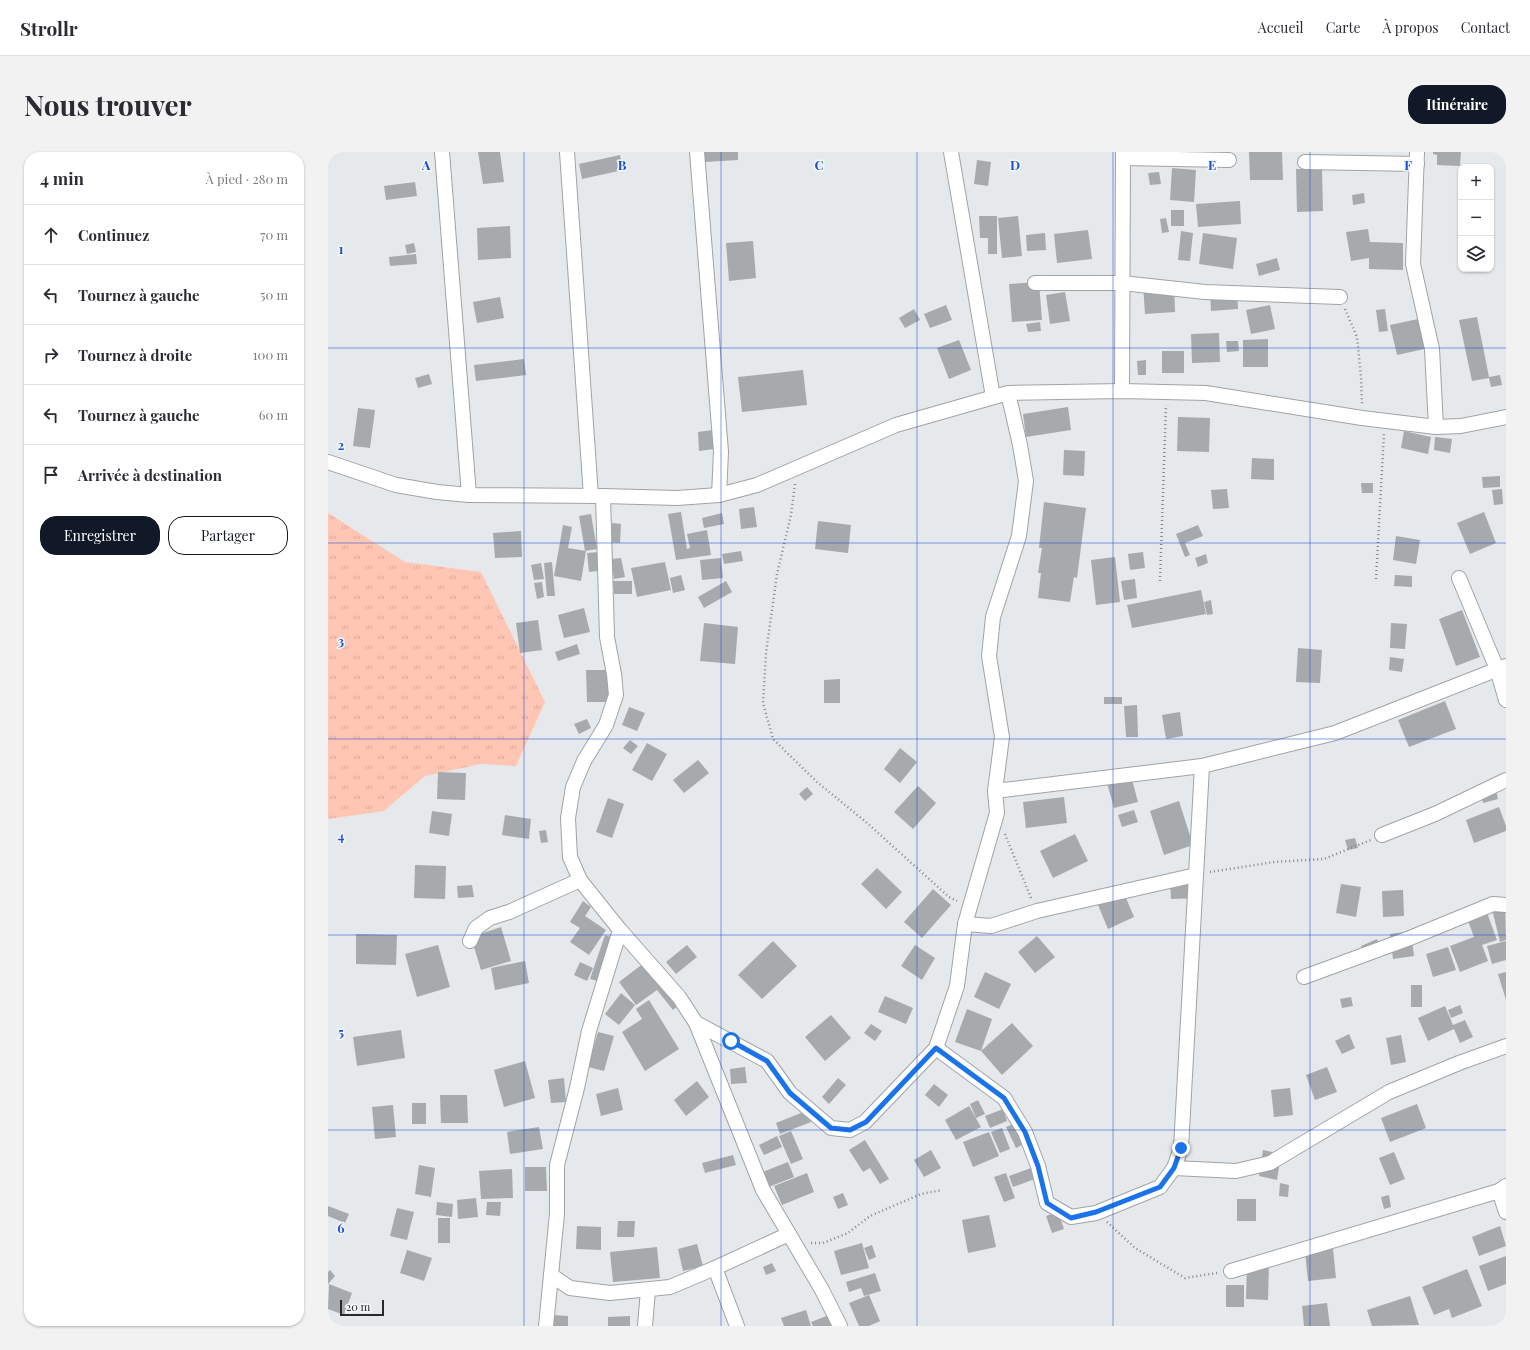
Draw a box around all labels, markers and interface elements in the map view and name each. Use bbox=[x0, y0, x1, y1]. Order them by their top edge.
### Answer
text: Strollr bbox=[20, 15, 78, 41]
text: Accueil bbox=[1258, 18, 1304, 37]
text: Carte bbox=[1326, 18, 1361, 37]
text: À propos bbox=[1383, 18, 1439, 37]
text: Contact bbox=[1461, 18, 1510, 37]
button: Itinéraire bbox=[1408, 85, 1506, 124]
text: Nous trouver bbox=[24, 86, 192, 123]
text: A bbox=[421, 156, 431, 173]
text: B bbox=[618, 156, 627, 173]
text: C bbox=[814, 156, 824, 173]
text: D bbox=[1010, 156, 1020, 173]
text: E bbox=[1208, 156, 1216, 173]
text: F bbox=[1404, 156, 1412, 173]
map controls bbox=[1458, 164, 1494, 272]
button: + bbox=[1458, 164, 1494, 200]
text: 4 min bbox=[40, 167, 84, 189]
text: À pied · 280 m bbox=[206, 170, 288, 187]
button: − bbox=[1458, 200, 1494, 236]
icon: ahead bbox=[40, 224, 62, 246]
text: Continuez bbox=[78, 225, 149, 245]
text: 70 m bbox=[260, 226, 288, 243]
button: layers bbox=[1458, 236, 1494, 272]
text: 1 bbox=[339, 240, 344, 257]
icon: left bbox=[40, 284, 62, 306]
text: Tournez à gauche bbox=[78, 285, 200, 305]
text: 50 m bbox=[260, 286, 288, 303]
icon: right bbox=[40, 344, 62, 366]
text: Tournez à droite bbox=[78, 345, 192, 365]
text: 100 m bbox=[253, 346, 288, 363]
icon: left bbox=[40, 404, 62, 426]
text: Tournez à gauche bbox=[78, 405, 200, 425]
text: 60 m bbox=[259, 406, 288, 423]
text: 2 bbox=[338, 436, 345, 453]
icon: arrive bbox=[40, 464, 62, 486]
text: Arrivée à destination bbox=[78, 465, 222, 485]
button: Enregistrer bbox=[40, 516, 160, 555]
button: Partager bbox=[168, 516, 288, 555]
text: 3 bbox=[338, 632, 344, 649]
text: 4 bbox=[338, 827, 345, 844]
text: 5 bbox=[338, 1023, 344, 1040]
route start bbox=[722, 1032, 740, 1050]
route end bbox=[1172, 1139, 1190, 1157]
text: 6 bbox=[337, 1219, 345, 1236]
scale bar bbox=[340, 1298, 384, 1317]
text: 20 m bbox=[346, 1299, 370, 1314]

